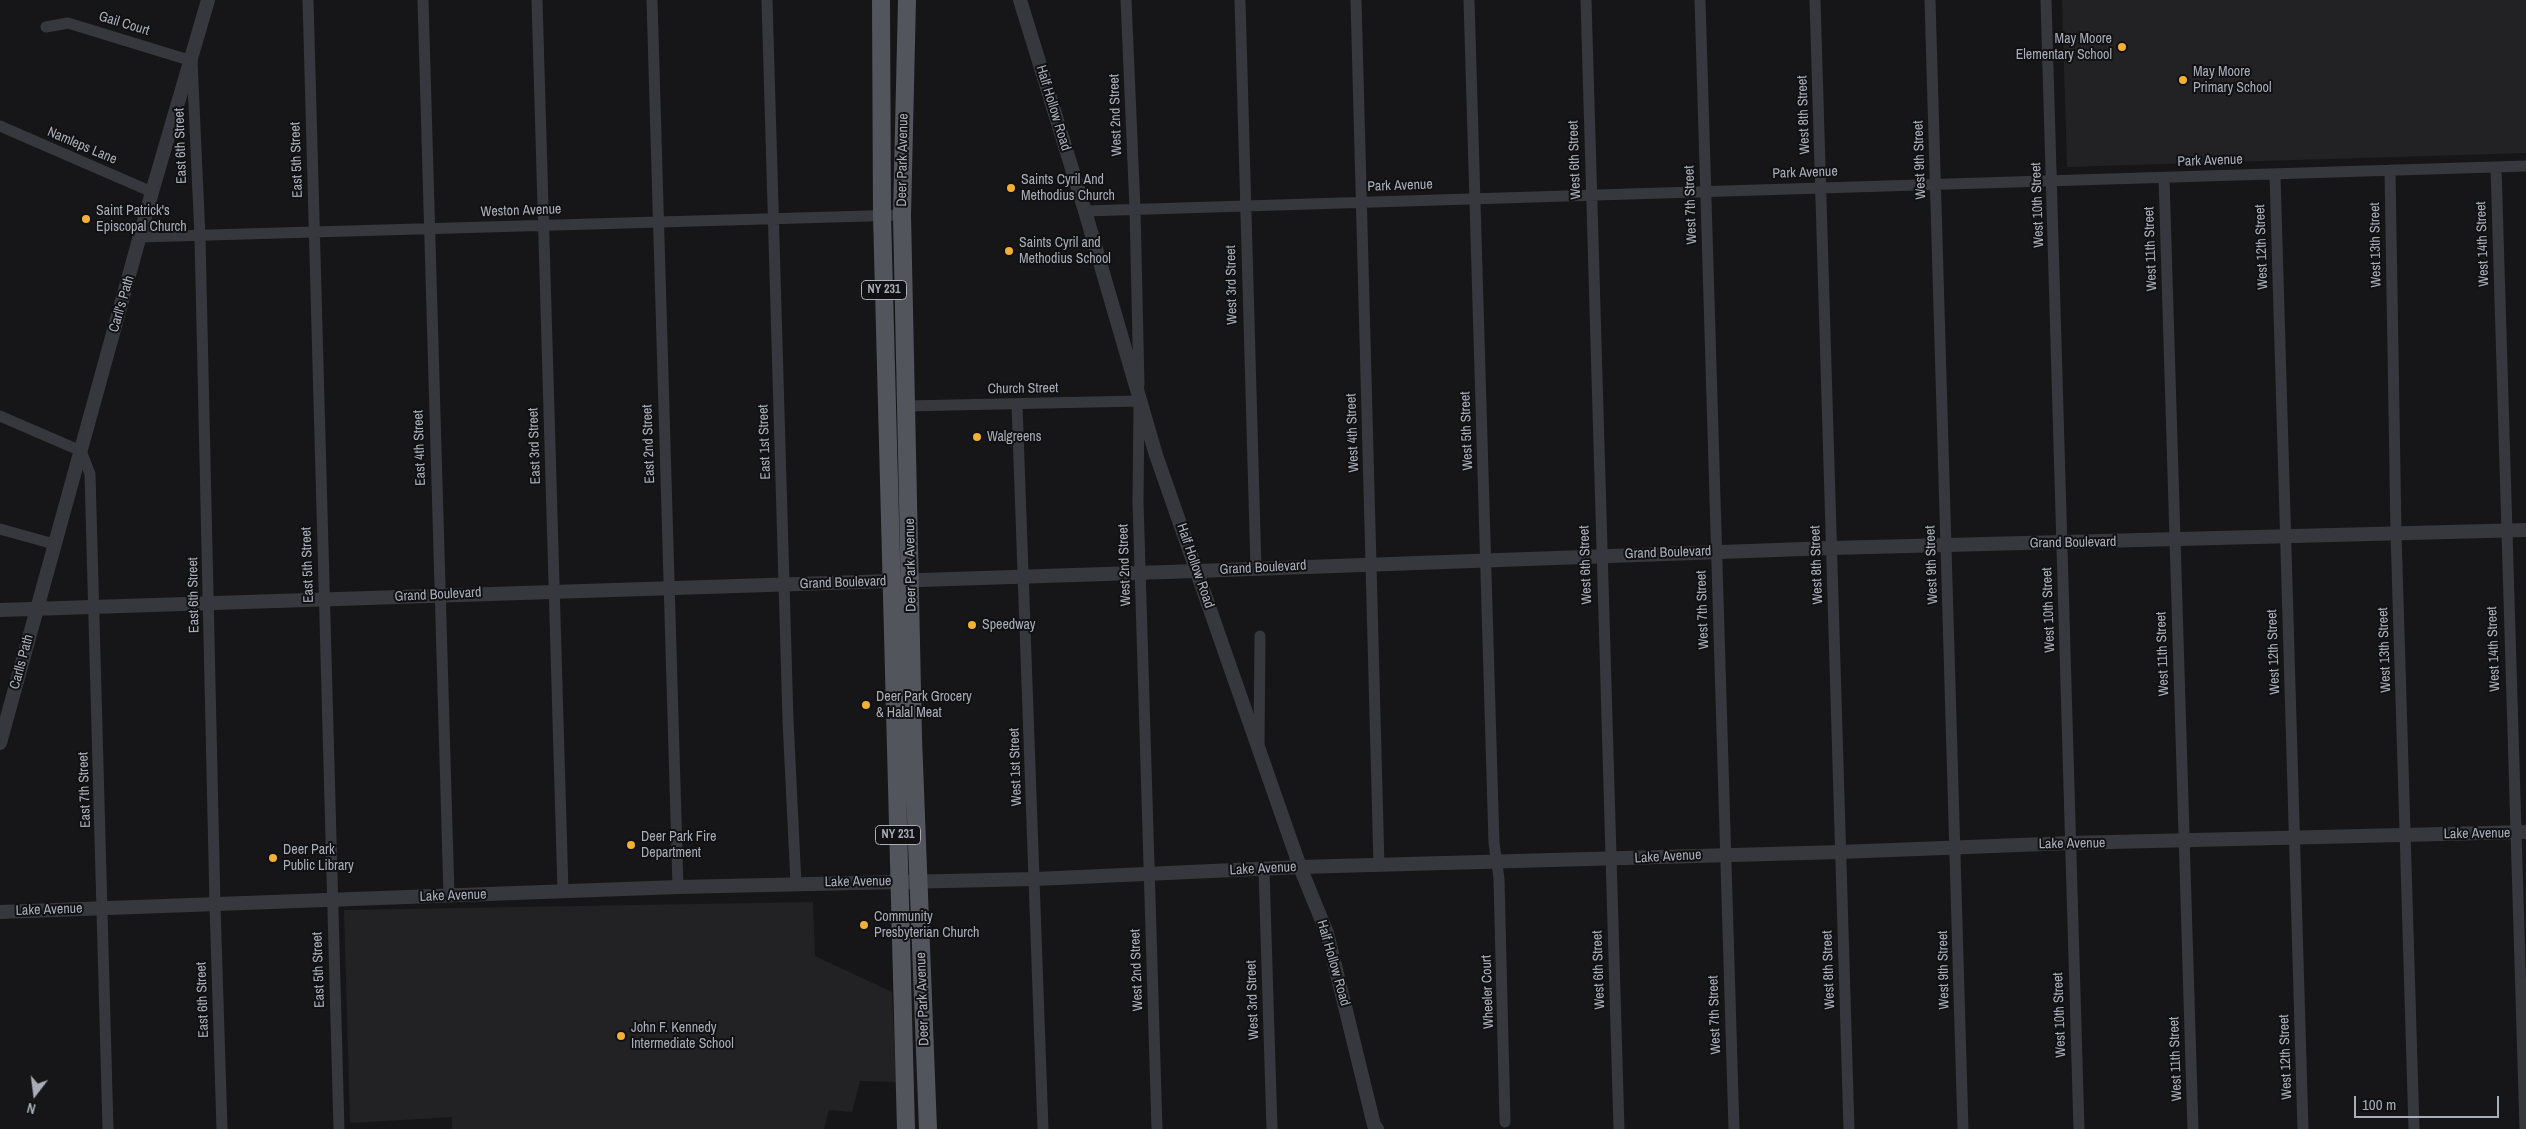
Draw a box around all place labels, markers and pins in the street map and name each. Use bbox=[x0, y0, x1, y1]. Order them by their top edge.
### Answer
place label: May Moore Elementary School bbox=[2016, 31, 2112, 64]
marker: May Moore Elementary School bbox=[2116, 41, 2128, 53]
place label: May Moore Primary School bbox=[2193, 64, 2271, 96]
marker: May Moore Primary School bbox=[2177, 74, 2189, 86]
place label: Saints Cyril And Methodius Church bbox=[1021, 172, 1115, 204]
marker: Saints Cyril And Methodius Church bbox=[1005, 182, 1017, 194]
place label: Saint Patrick's Episcopal Church bbox=[96, 203, 187, 236]
marker: Saint Patrick's Episcopal Church bbox=[80, 213, 92, 225]
place label: Saints Cyril and Methodius School bbox=[1019, 235, 1111, 268]
marker: Saints Cyril and Methodius School bbox=[1003, 245, 1015, 257]
place label: Walgreens bbox=[987, 429, 1041, 445]
marker: Walgreens bbox=[971, 431, 983, 443]
place label: Speedway bbox=[982, 617, 1036, 633]
marker: Speedway bbox=[966, 619, 978, 631]
place label: Deer Park Grocery & Halal Meat bbox=[876, 689, 972, 722]
marker: Deer Park Grocery & Halal Meat bbox=[860, 699, 872, 711]
place label: Deer Park Fire Department bbox=[641, 829, 716, 862]
marker: Deer Park Fire Department bbox=[625, 839, 637, 851]
place label: Deer Park Public Library bbox=[283, 842, 354, 874]
marker: Deer Park Public Library bbox=[267, 852, 279, 864]
place label: Community Presbyterian Church bbox=[874, 909, 979, 942]
marker: Community Presbyterian Church bbox=[858, 919, 870, 931]
place label: John F. Kennedy Intermediate School bbox=[631, 1020, 734, 1052]
marker: John F. Kennedy Intermediate School bbox=[615, 1030, 627, 1042]

